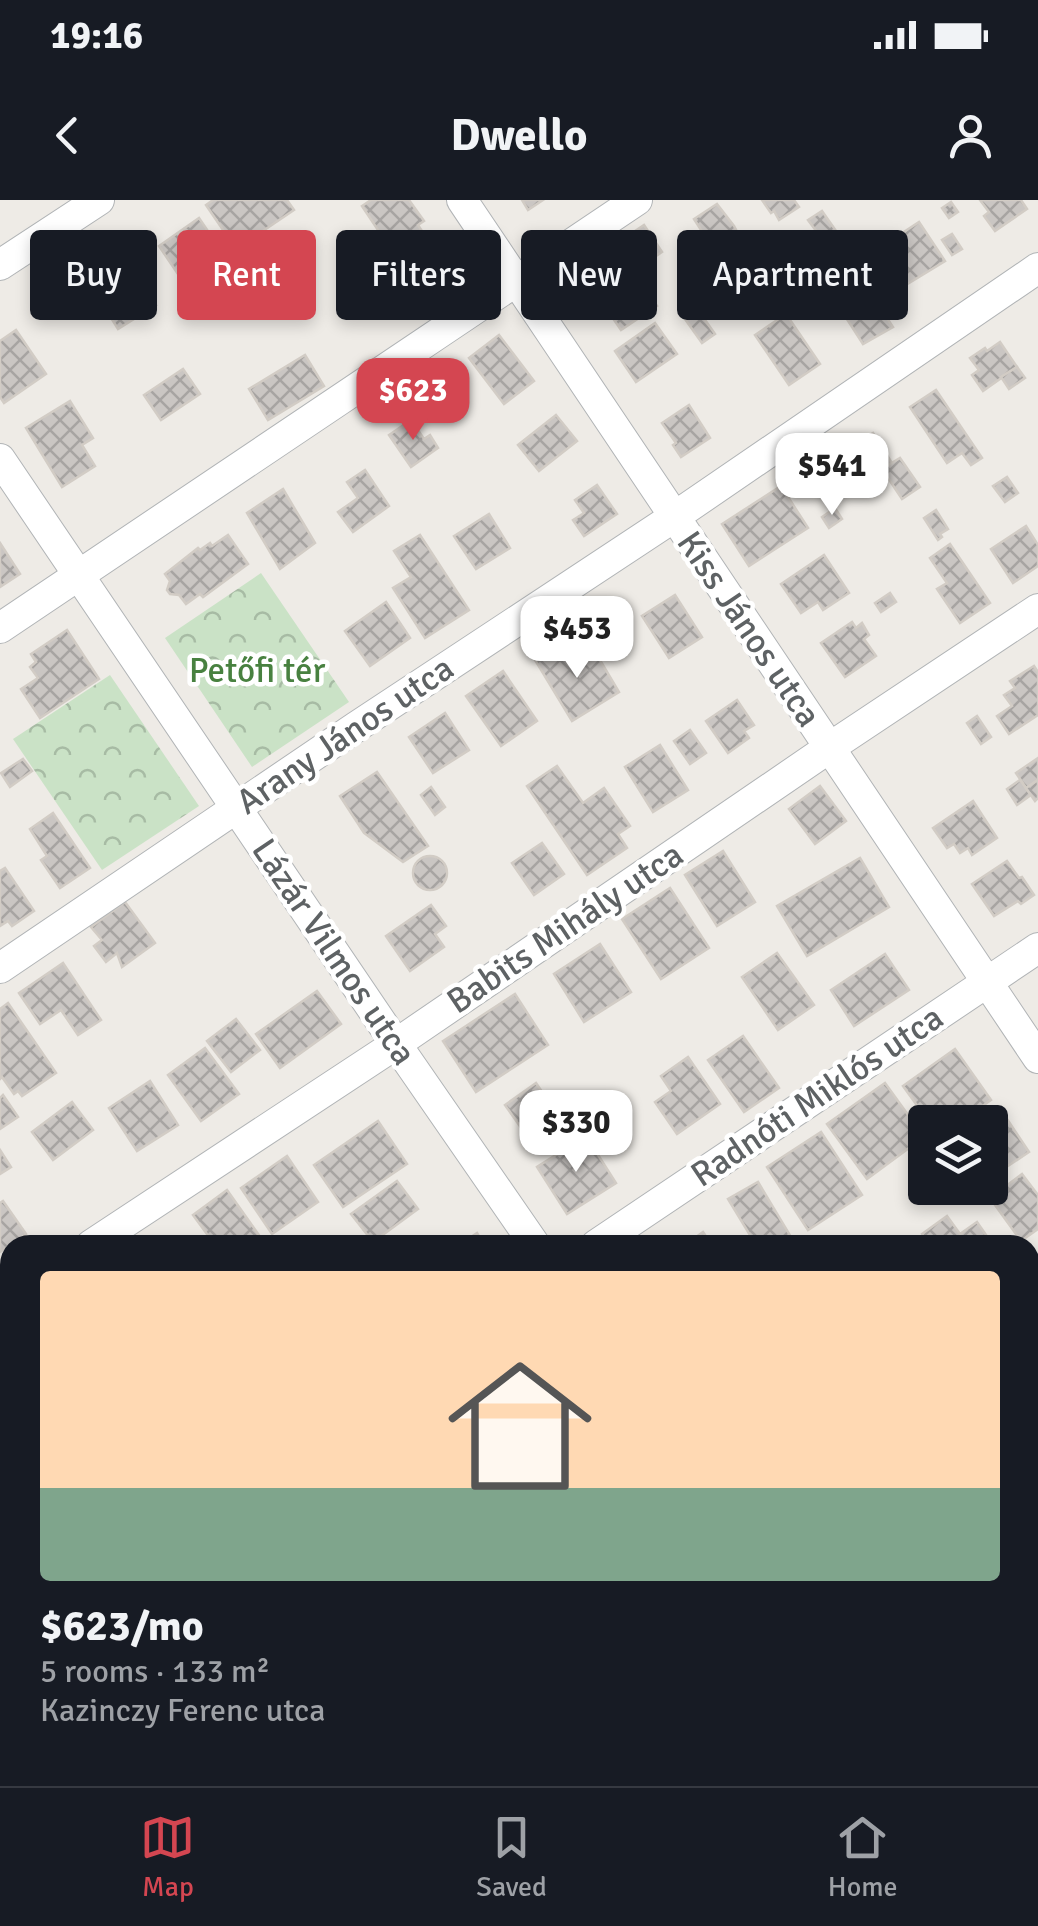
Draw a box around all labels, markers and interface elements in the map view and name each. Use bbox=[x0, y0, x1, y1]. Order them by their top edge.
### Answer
text: 19:16 bbox=[50, 12, 143, 59]
icon: back bbox=[40, 108, 95, 163]
text: Dwello bbox=[451, 108, 587, 163]
icon: person bbox=[943, 108, 998, 163]
chip: Buy bbox=[30, 230, 157, 320]
chip: Rent bbox=[177, 230, 316, 320]
chip: Filters bbox=[336, 230, 501, 320]
chip: New bbox=[521, 230, 657, 320]
chip: Apartment bbox=[677, 230, 908, 320]
pin: $623 bbox=[354, 358, 472, 443]
text: $623 bbox=[378, 371, 448, 410]
pin: $541 bbox=[773, 433, 891, 518]
text: $541 bbox=[797, 446, 867, 485]
street label: Kiss János utca bbox=[668, 523, 830, 735]
pin: $453 bbox=[518, 596, 636, 681]
text: $453 bbox=[542, 609, 612, 648]
street label: Arany János utca bbox=[228, 647, 462, 823]
park label: Petőfi tér bbox=[189, 649, 325, 692]
street label: Lázár Vilmos utca bbox=[242, 831, 426, 1073]
street label: Babits Mihály utca bbox=[439, 833, 691, 1023]
street label: Radnóti Miklós utca bbox=[683, 996, 951, 1196]
pin: $330 bbox=[517, 1090, 635, 1175]
text: $330 bbox=[541, 1103, 611, 1142]
map controls bbox=[908, 1105, 1008, 1205]
button: layers bbox=[908, 1105, 1008, 1205]
icon: home bbox=[430, 1336, 610, 1516]
text: $623/mo bbox=[40, 1601, 204, 1652]
text: 5 rooms · 133 m² bbox=[40, 1652, 270, 1691]
text: Kazinczy Ferenc utca bbox=[40, 1691, 325, 1730]
tab: Map bbox=[140, 1810, 195, 1904]
tab: Saved bbox=[476, 1810, 547, 1904]
tab: Home bbox=[828, 1810, 898, 1904]

